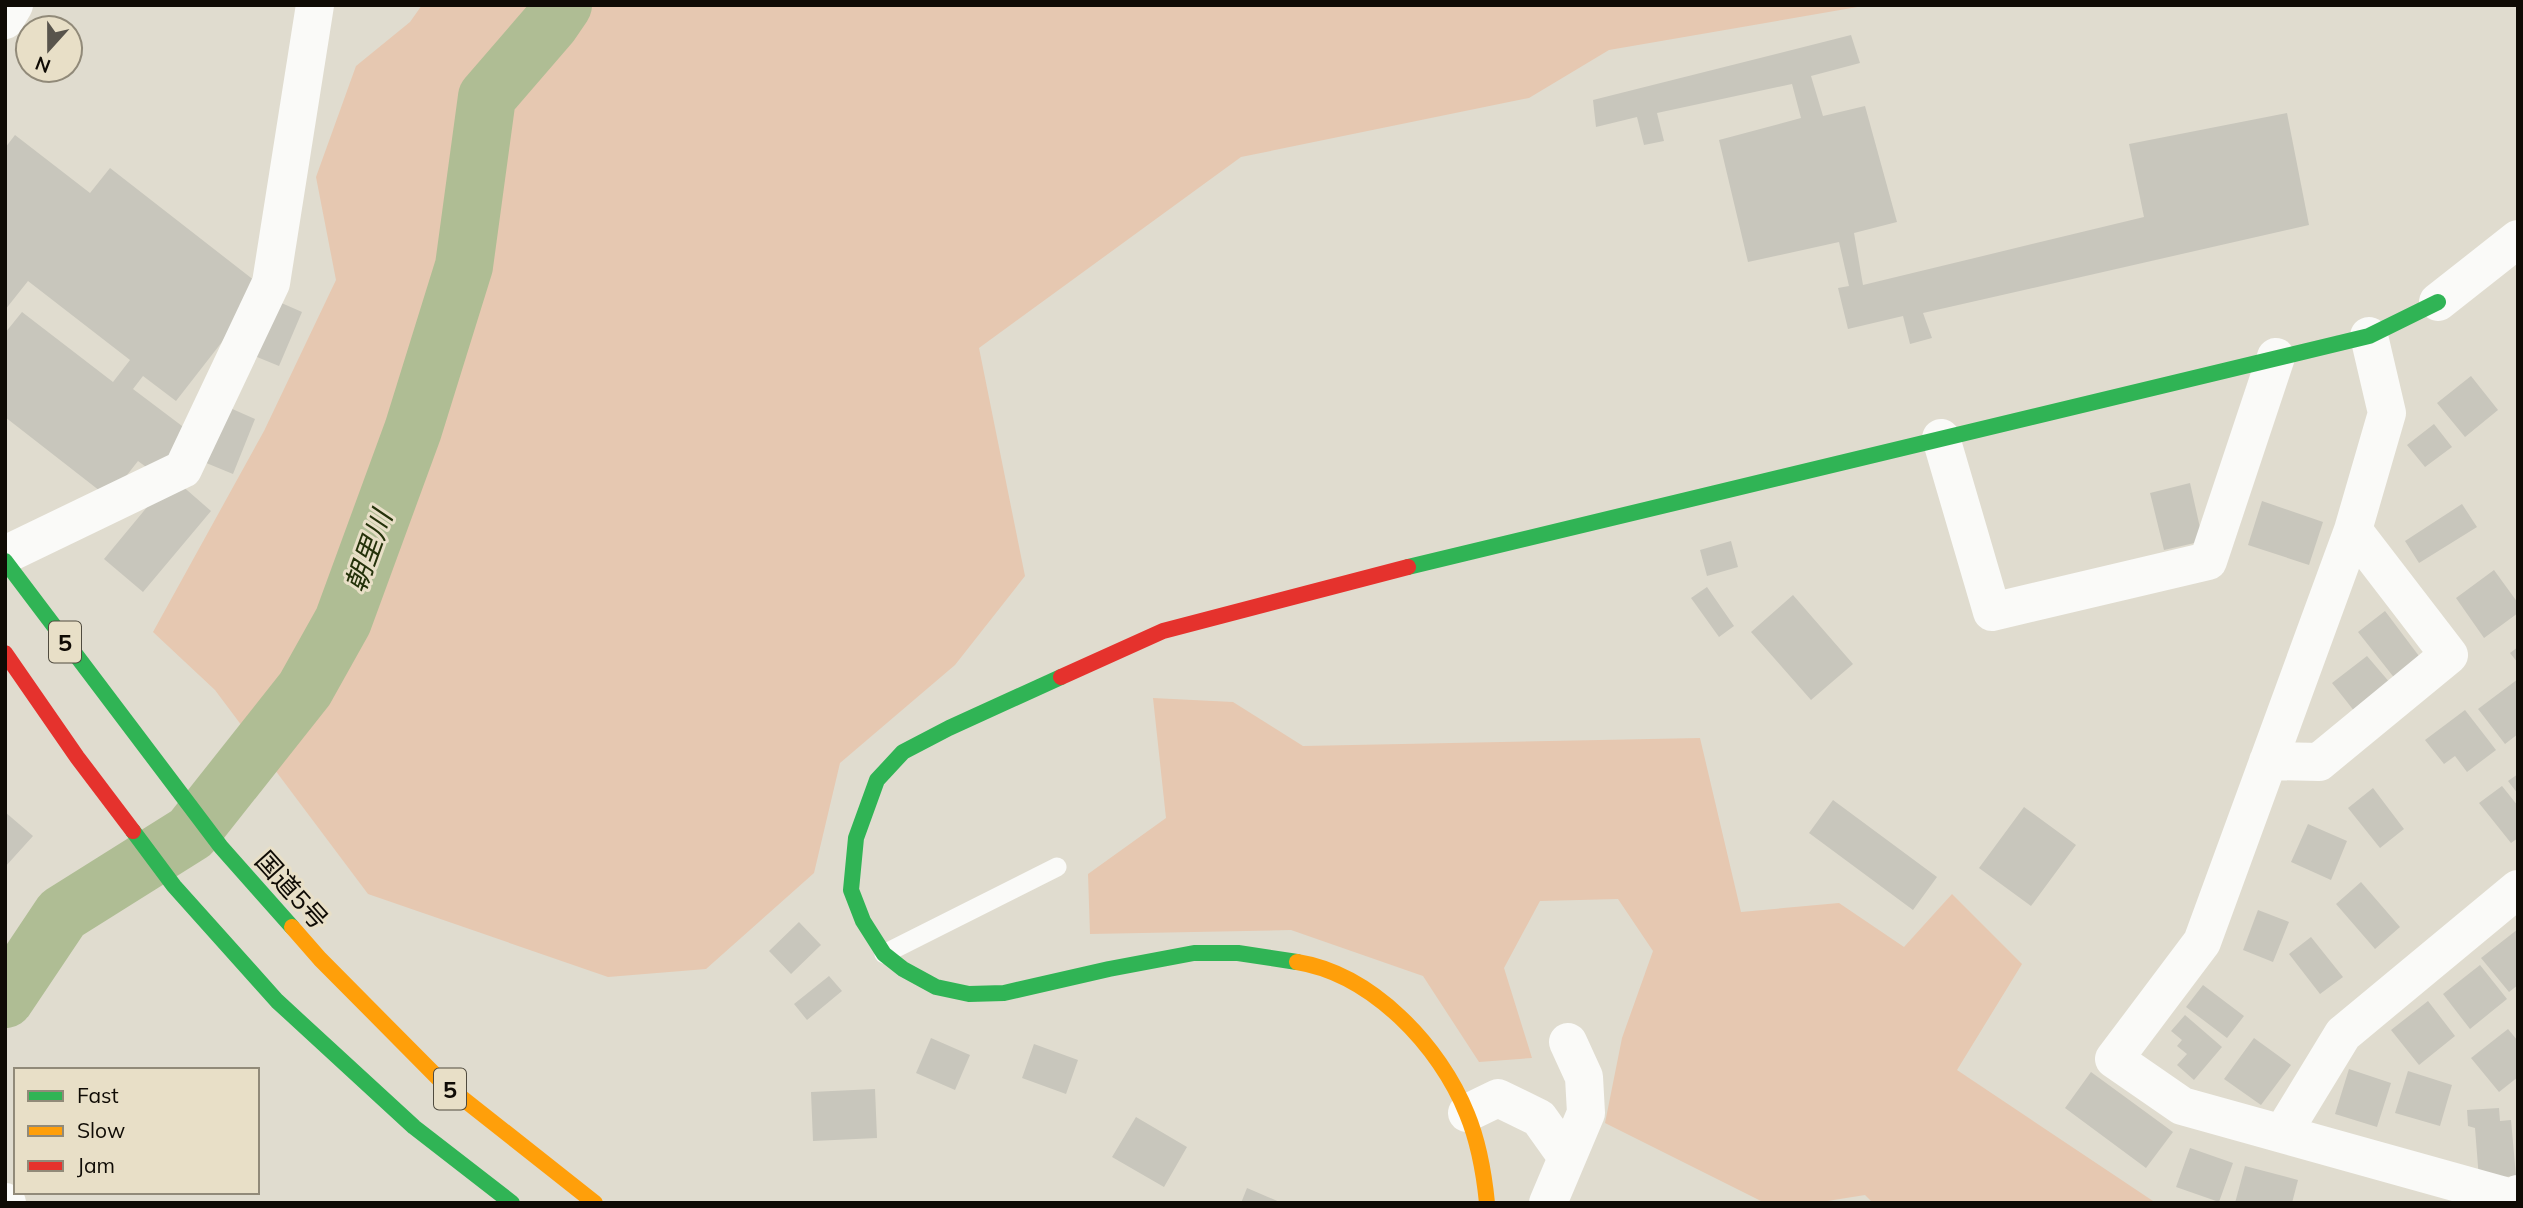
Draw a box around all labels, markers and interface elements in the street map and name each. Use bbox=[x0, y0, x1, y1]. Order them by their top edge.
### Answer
north arrow bbox=[14, 14, 84, 84]
text: N bbox=[32, 51, 54, 79]
water label: 朝里川 bbox=[337, 503, 400, 596]
road number: 5 bbox=[49, 622, 81, 662]
street label: 国道5号 bbox=[248, 844, 336, 936]
legend bbox=[14, 1068, 259, 1194]
road number: 5 bbox=[434, 1069, 466, 1110]
text: Fast bbox=[77, 1082, 119, 1108]
text: Slow bbox=[77, 1117, 125, 1143]
text: Jam bbox=[77, 1152, 115, 1178]

